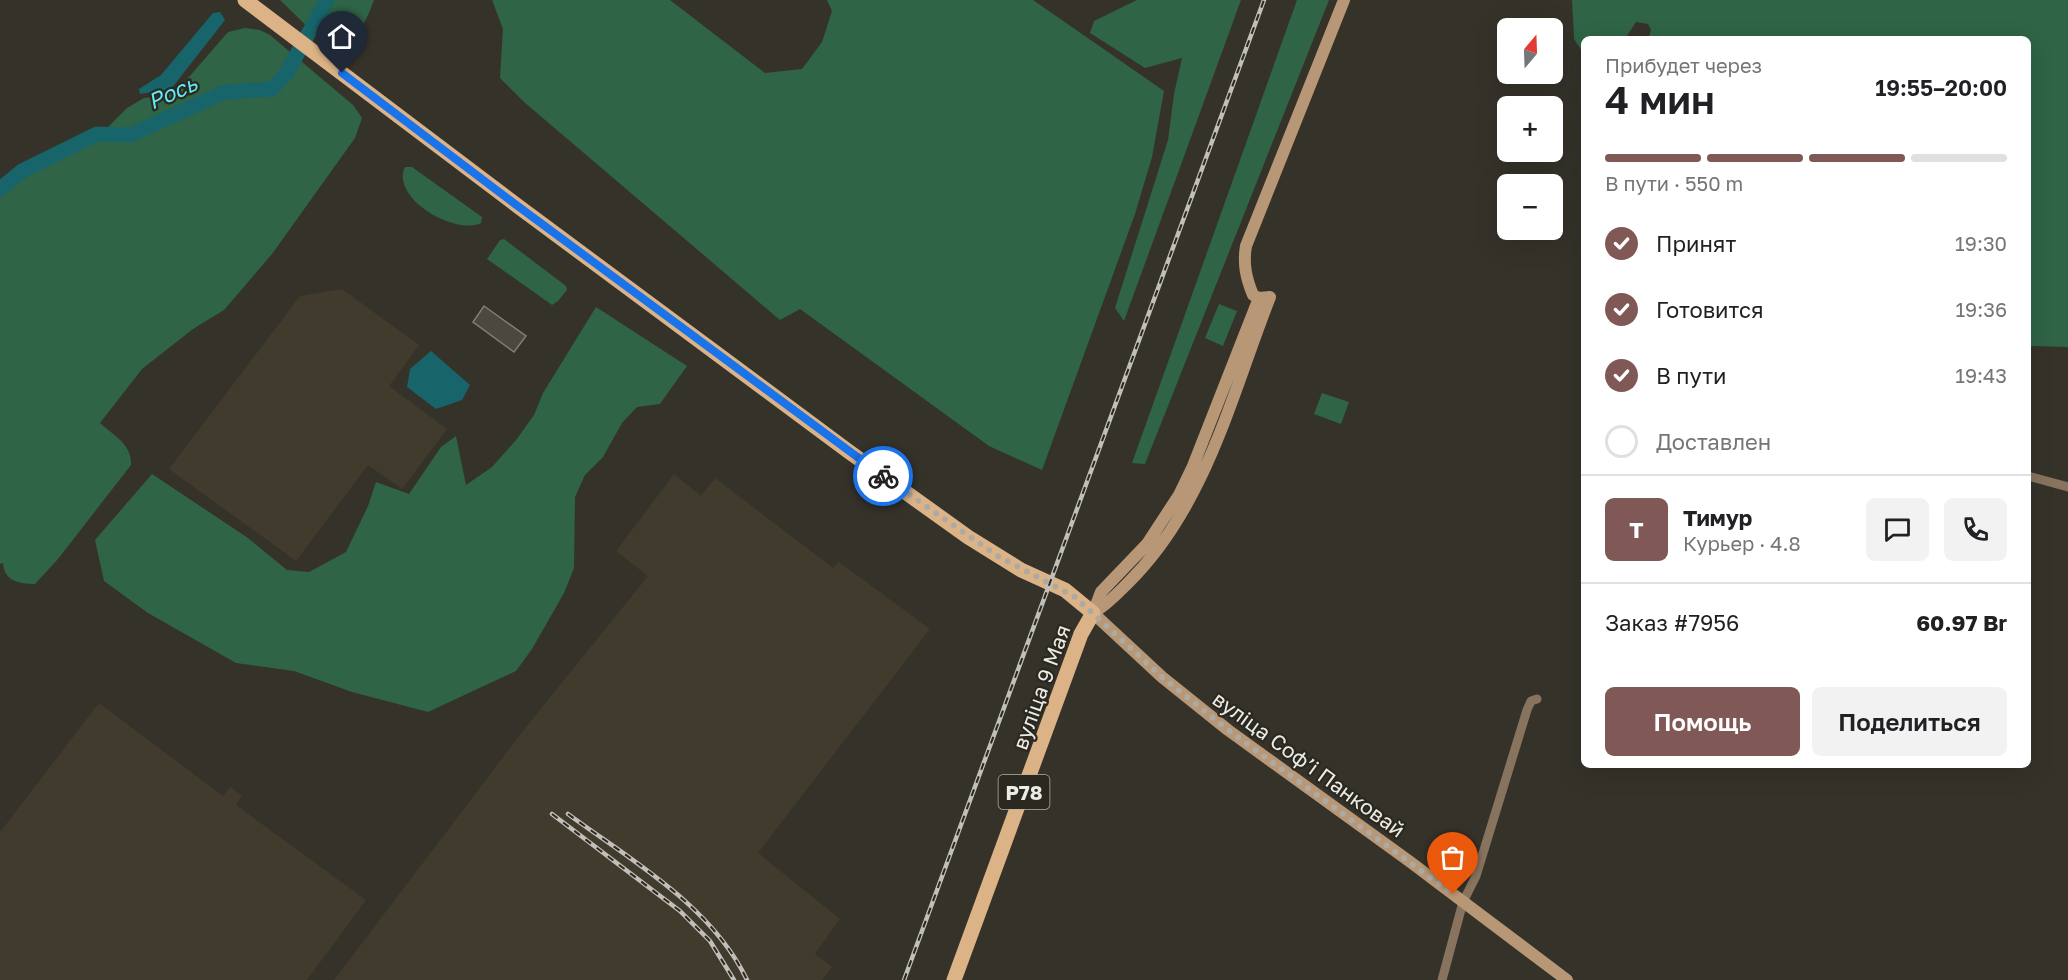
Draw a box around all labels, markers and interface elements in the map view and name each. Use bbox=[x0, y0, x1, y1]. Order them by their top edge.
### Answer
pin bbox=[316, 11, 367, 73]
north arrow bbox=[1497, 18, 1563, 84]
map controls bbox=[1497, 18, 1563, 240]
icon: home bbox=[325, 20, 358, 53]
text: Прибудет через bbox=[1605, 53, 1762, 77]
water label: Рось bbox=[143, 69, 202, 115]
text: 19:55–20:00 bbox=[1875, 74, 2007, 101]
text: 4 мин bbox=[1605, 76, 1715, 123]
button: + bbox=[1497, 96, 1563, 162]
text: В пути · 550 m bbox=[1605, 171, 1743, 195]
button: − bbox=[1497, 174, 1563, 240]
icon: check bbox=[1605, 227, 1638, 260]
text: Принят bbox=[1656, 230, 1736, 257]
text: 19:30 bbox=[1955, 231, 2007, 255]
icon: check bbox=[1605, 293, 1638, 326]
text: Готовится bbox=[1656, 296, 1764, 323]
text: 19:36 bbox=[1955, 297, 2007, 321]
icon: check bbox=[1605, 359, 1638, 392]
text: В пути bbox=[1656, 362, 1726, 389]
text: 19:43 bbox=[1955, 363, 2007, 387]
text: Доставлен bbox=[1656, 428, 1771, 455]
courier bbox=[853, 446, 913, 506]
icon: bike bbox=[867, 460, 900, 493]
button: chat bbox=[1866, 498, 1929, 561]
button: phone bbox=[1944, 498, 2007, 561]
text: Тимур bbox=[1683, 504, 1752, 531]
text: Т bbox=[1629, 516, 1644, 543]
text: Курьер · 4.8 bbox=[1683, 531, 1801, 555]
text: Заказ #7956 bbox=[1605, 609, 1739, 636]
text: 60.97 Br bbox=[1916, 609, 2007, 636]
street label: вуліца 9 Мая bbox=[1006, 621, 1076, 753]
street label: вуліца Софʼі Панковай bbox=[1208, 685, 1410, 843]
button: Помощь bbox=[1605, 687, 1800, 756]
button: Поделиться bbox=[1812, 687, 2007, 756]
road number: Р78 bbox=[998, 775, 1050, 809]
pin bbox=[1427, 832, 1478, 894]
icon: bag bbox=[1436, 841, 1469, 874]

